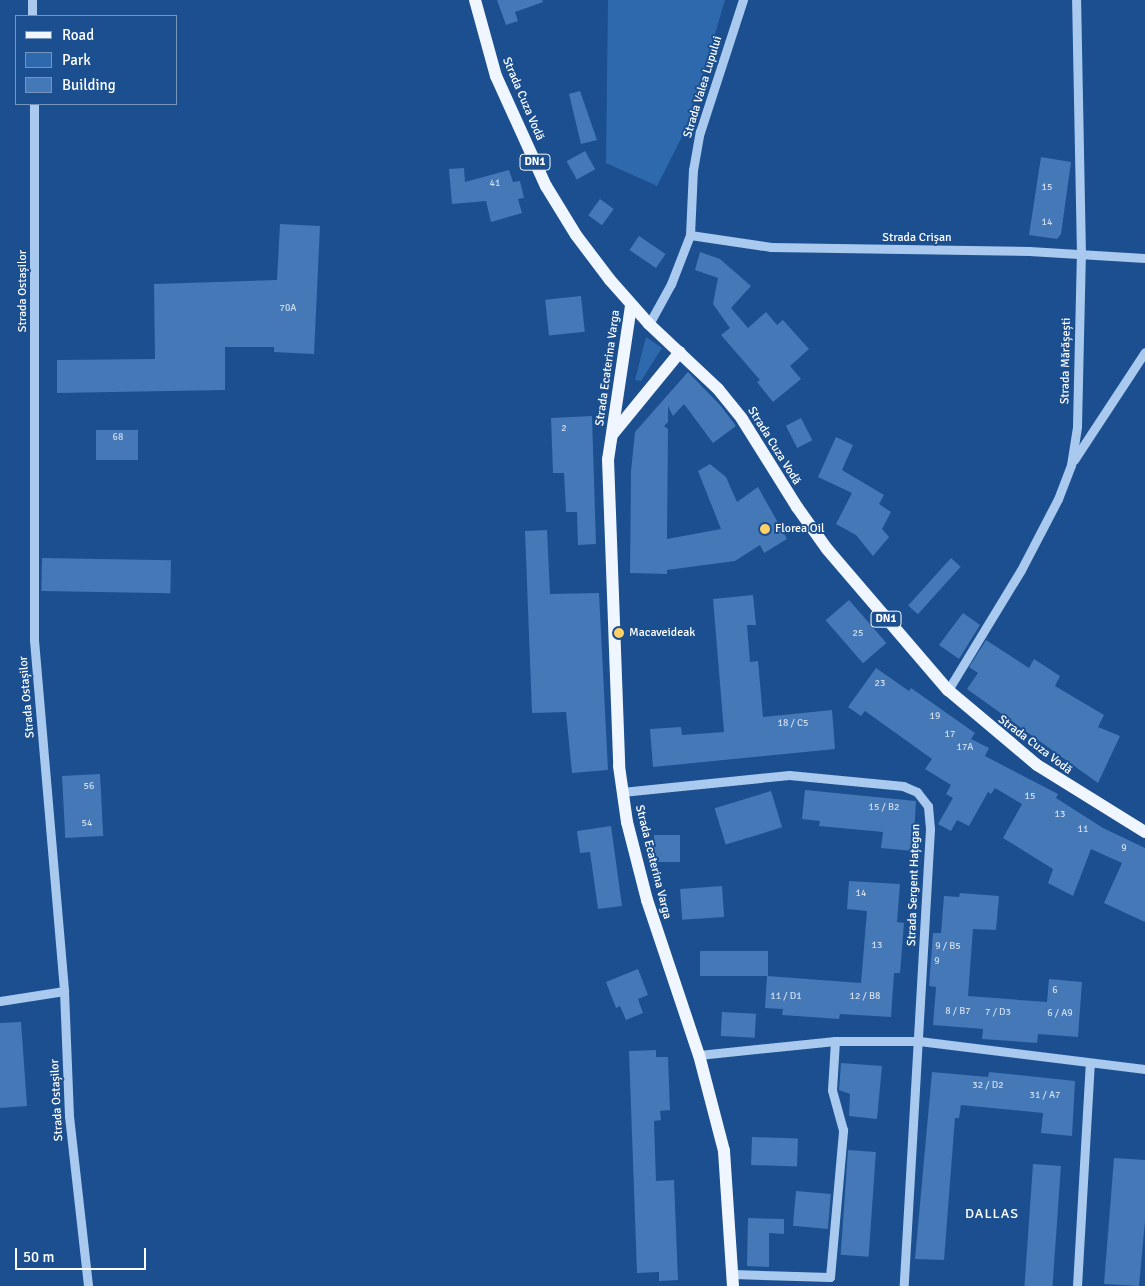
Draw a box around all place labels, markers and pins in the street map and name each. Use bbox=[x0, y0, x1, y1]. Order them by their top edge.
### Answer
place label: Florea Oil bbox=[775, 522, 825, 536]
marker: Florea Oil bbox=[759, 523, 771, 535]
place label: Macaveideak bbox=[629, 626, 695, 640]
marker: Macaveideak bbox=[613, 627, 625, 639]

